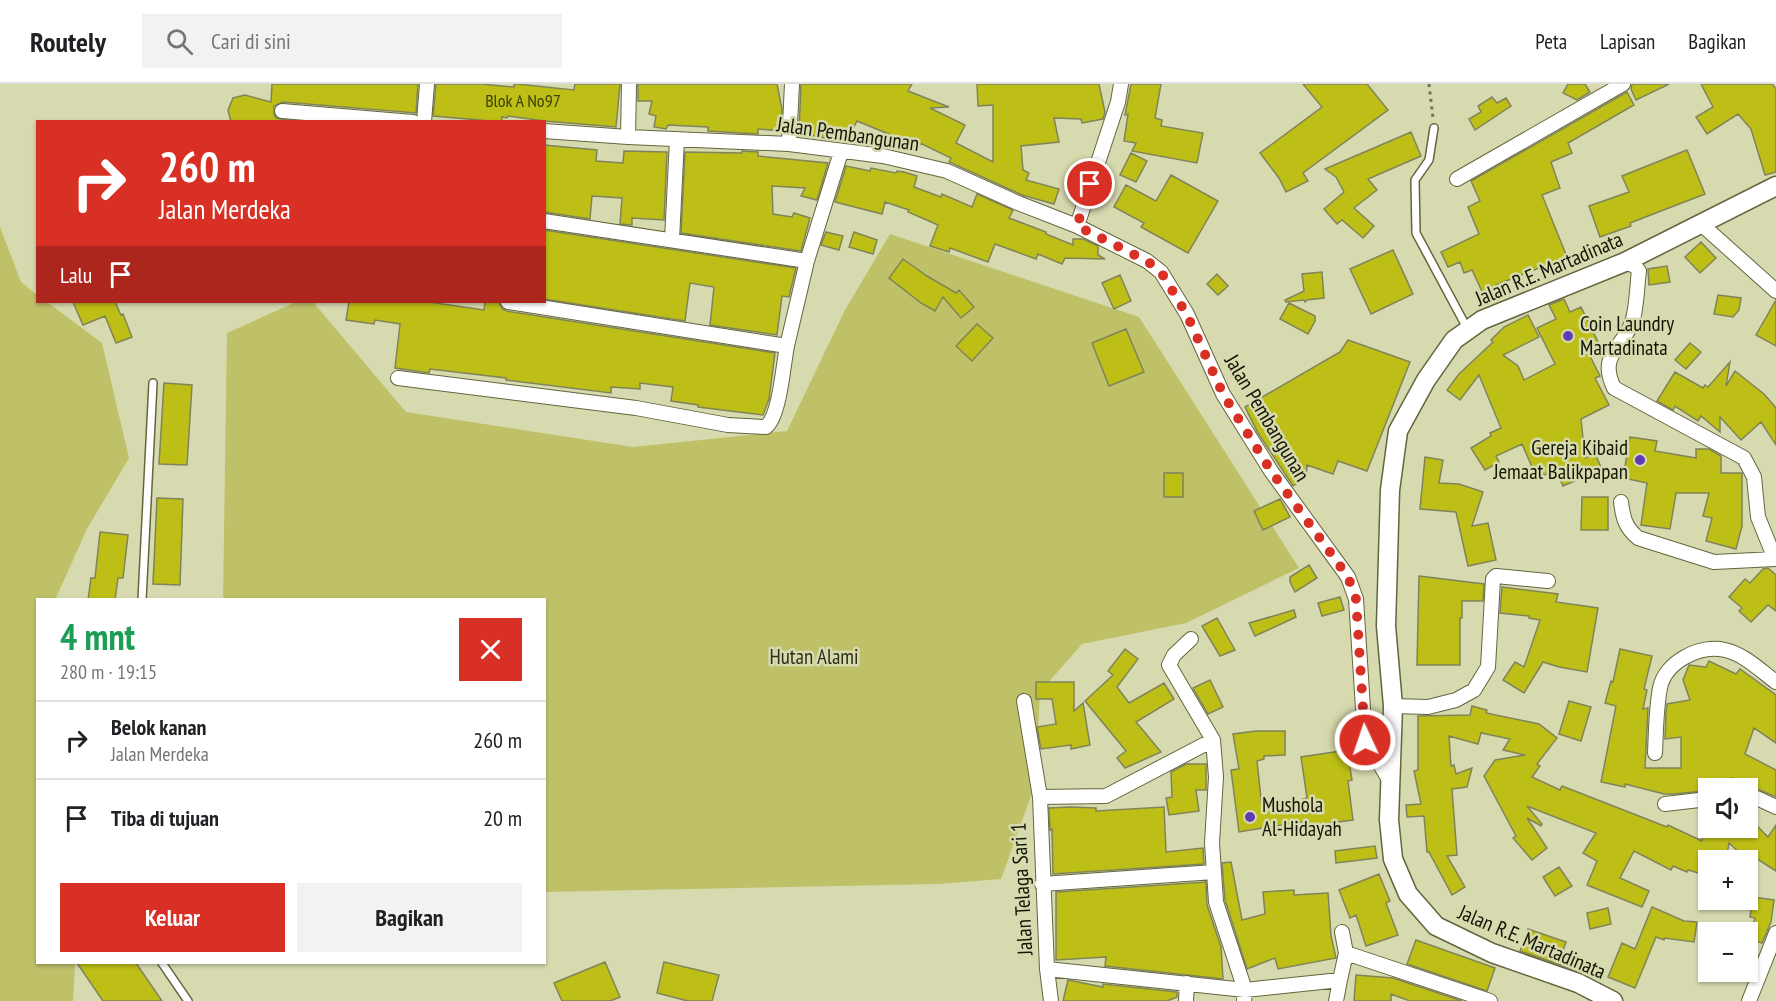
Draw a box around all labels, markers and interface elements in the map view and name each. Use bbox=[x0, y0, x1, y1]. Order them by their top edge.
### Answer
search box bbox=[142, 14, 562, 68]
text: Routely bbox=[30, 23, 106, 60]
icon: search bbox=[163, 25, 196, 58]
text: Cari di sini bbox=[211, 27, 291, 55]
text: Peta bbox=[1535, 28, 1567, 55]
text: Lapisan bbox=[1600, 28, 1655, 55]
text: Bagikan bbox=[1688, 28, 1746, 55]
house number: Blok A No97 bbox=[485, 89, 561, 112]
street label: Jalan Pembangunan bbox=[774, 110, 921, 157]
text: 260 m bbox=[159, 139, 256, 194]
icon: right bbox=[60, 144, 138, 222]
pin bbox=[1064, 158, 1115, 209]
icon: arrive bbox=[1073, 167, 1106, 200]
text: Jalan Merdeka bbox=[159, 192, 291, 226]
street label: Jalan R.E. Martadinata bbox=[1470, 225, 1627, 312]
icon: arrive bbox=[104, 258, 137, 291]
text: Lalu bbox=[60, 261, 92, 289]
place label: Coin Laundry Martadinata bbox=[1580, 310, 1674, 361]
marker: Coin Laundry Martadinata bbox=[1561, 329, 1575, 343]
street label: Jalan Pembangunan bbox=[1218, 348, 1316, 486]
place label: Gereja Kibaid Jemaat Balikpapan bbox=[1492, 434, 1628, 485]
marker: Gereja Kibaid Jemaat Balikpapan bbox=[1633, 453, 1647, 467]
text: 4 mnt bbox=[60, 613, 135, 660]
button: close bbox=[459, 618, 522, 681]
park label: Hutan Alami bbox=[769, 643, 859, 670]
text: 280 m · 19:15 bbox=[60, 659, 157, 685]
position arrow bbox=[1333, 708, 1397, 772]
text: Belok kanan bbox=[111, 713, 206, 741]
icon: right bbox=[60, 724, 93, 757]
text: 260 m bbox=[473, 726, 522, 754]
text: Jalan Merdeka bbox=[111, 741, 209, 767]
map controls bbox=[1698, 778, 1758, 982]
button: sound bbox=[1698, 778, 1758, 838]
place label: Mushola Al-Hidayah bbox=[1262, 791, 1342, 842]
icon: arrive bbox=[60, 802, 93, 835]
text: Tiba di tujuan bbox=[111, 804, 219, 832]
text: 20 m bbox=[483, 804, 522, 832]
marker: Mushola Al-Hidayah bbox=[1243, 810, 1257, 824]
street label: Jalan Telaga Sari 1 bbox=[1005, 822, 1039, 957]
button: + bbox=[1698, 850, 1758, 910]
button: Keluar bbox=[60, 883, 285, 952]
button: Bagikan bbox=[297, 883, 522, 952]
street label: Jalan R.E. Martadinata bbox=[1453, 898, 1610, 985]
button: − bbox=[1698, 922, 1758, 982]

